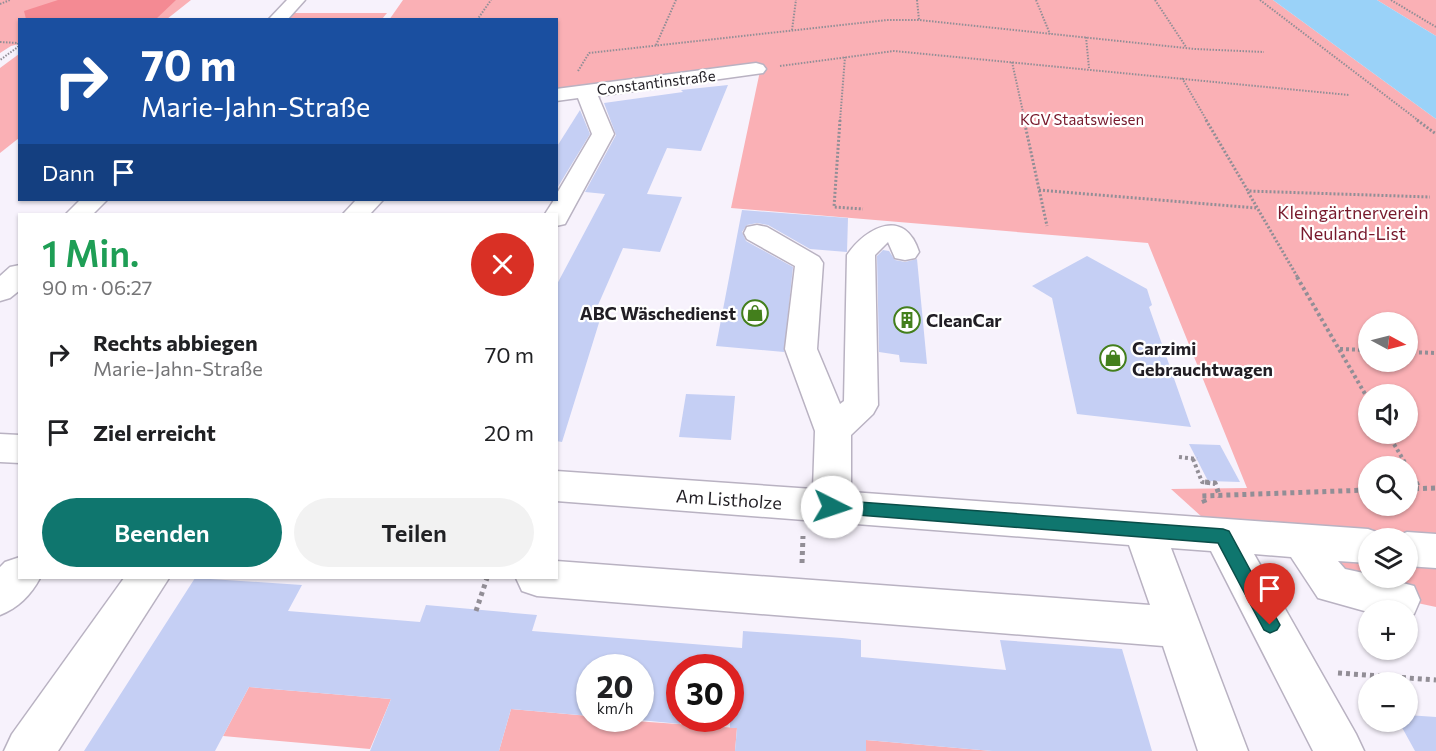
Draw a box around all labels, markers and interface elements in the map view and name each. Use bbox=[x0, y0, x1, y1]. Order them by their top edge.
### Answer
text: 70 m bbox=[141, 38, 236, 90]
icon: right bbox=[42, 42, 120, 120]
street label: Constantinstraße bbox=[596, 66, 716, 98]
text: Marie-Jahn-Straße bbox=[141, 90, 370, 123]
park label: KGV Staatswiesen bbox=[1020, 110, 1144, 128]
icon: arrive bbox=[107, 156, 140, 189]
text: Dann bbox=[42, 159, 95, 186]
park label: Kleingärtnerverein Neuland-List bbox=[1277, 201, 1429, 244]
text: 1 Min. bbox=[42, 230, 139, 274]
button: close bbox=[471, 233, 534, 296]
text: 90 m · 06:27 bbox=[42, 275, 152, 299]
shop icon: ABC Wäschedienst bbox=[740, 298, 770, 328]
place label: ABC Wäschedienst bbox=[580, 302, 736, 324]
building icon: CleanCar bbox=[892, 305, 922, 335]
place label: CleanCar bbox=[926, 309, 1002, 331]
north arrow bbox=[1358, 312, 1418, 372]
map controls bbox=[1358, 312, 1418, 732]
text: Rechts abbiegen bbox=[93, 329, 258, 356]
place label: Carzimi Gebrauchtwagen bbox=[1132, 337, 1273, 380]
icon: right bbox=[42, 338, 75, 371]
text: 70 m bbox=[485, 341, 534, 368]
shop icon: Carzimi Gebrauchtwagen bbox=[1098, 343, 1128, 373]
text: Marie-Jahn-Straße bbox=[93, 356, 263, 380]
button: sound bbox=[1358, 384, 1418, 444]
icon: arrive bbox=[42, 416, 75, 449]
text: Ziel erreicht bbox=[93, 419, 216, 446]
text: 20 m bbox=[484, 419, 534, 446]
button: search bbox=[1358, 456, 1418, 516]
position arrow bbox=[800, 475, 864, 539]
street label: Am Listholze bbox=[675, 484, 783, 514]
button: Beenden bbox=[42, 498, 282, 567]
button: Teilen bbox=[294, 498, 534, 567]
button: layers bbox=[1358, 528, 1418, 588]
pin bbox=[1244, 563, 1295, 625]
icon: arrive bbox=[1253, 572, 1286, 605]
button: + bbox=[1358, 600, 1418, 660]
speed limit sign: 30 bbox=[666, 654, 744, 732]
text: 20 bbox=[597, 667, 633, 704]
button: − bbox=[1358, 672, 1418, 732]
text: km/h bbox=[597, 699, 633, 717]

